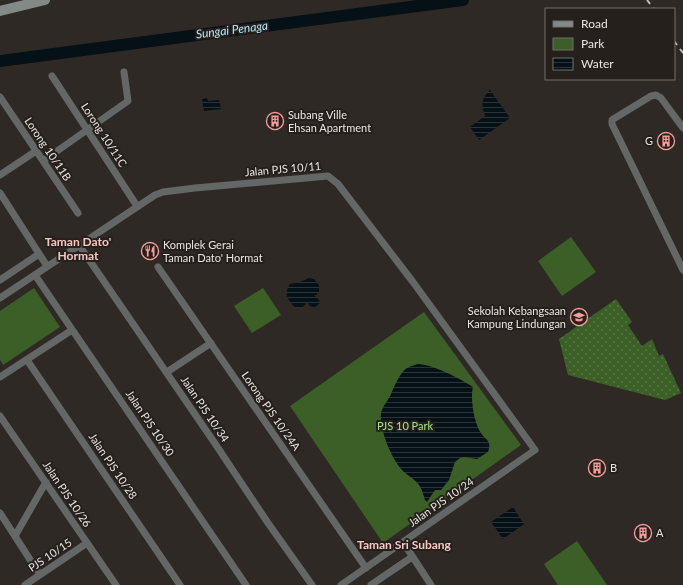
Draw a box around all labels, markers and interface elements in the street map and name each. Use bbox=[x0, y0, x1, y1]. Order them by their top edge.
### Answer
legend bbox=[545, 8, 675, 80]
text: Road bbox=[581, 16, 608, 31]
water label: Sungai Penaga bbox=[195, 18, 269, 41]
text: Park bbox=[581, 36, 605, 51]
text: Water bbox=[581, 56, 614, 71]
street label: Lorong 10/11C bbox=[79, 100, 130, 170]
place label: Subang Ville Ehsan Apartment bbox=[288, 108, 371, 134]
building icon: Subang Ville Ehsan Apartment bbox=[265, 111, 285, 131]
street label: Lorong 10/11B bbox=[22, 115, 74, 183]
building icon: G bbox=[656, 131, 676, 151]
place label: G bbox=[645, 134, 653, 147]
street label: Jalan PJS 10/11 bbox=[244, 159, 322, 178]
district label: Taman Dato' Hormat bbox=[45, 234, 111, 263]
place label: Komplek Gerai Taman Dato' Hormat bbox=[163, 238, 263, 264]
restaurant icon: Komplek Gerai Taman Dato' Hormat bbox=[140, 241, 160, 261]
place label: Sekolah Kebangsaan Kampung Lindungan bbox=[467, 304, 566, 330]
school or university icon: Sekolah Kebangsaan Kampung Lindungan bbox=[569, 307, 589, 327]
street label: Lorong PJS 10/24A bbox=[239, 369, 304, 453]
street label: Jalan PJS 10/34 bbox=[179, 373, 233, 445]
street label: Jalan PJS 10/30 bbox=[124, 387, 178, 459]
park label: PJS 10 Park bbox=[377, 419, 434, 432]
street label: Jalan PJS 10/28 bbox=[87, 430, 140, 501]
street label: Jalan PJS 10/26 bbox=[41, 458, 94, 529]
building icon: B bbox=[587, 458, 607, 478]
place label: B bbox=[610, 461, 617, 474]
street label: Jalan PJS 10/24 bbox=[406, 474, 476, 529]
building icon: A bbox=[633, 523, 653, 543]
place label: A bbox=[656, 526, 664, 539]
street label: PJS 10/15 bbox=[26, 535, 74, 574]
district label: Taman Sri Subang bbox=[357, 537, 452, 552]

